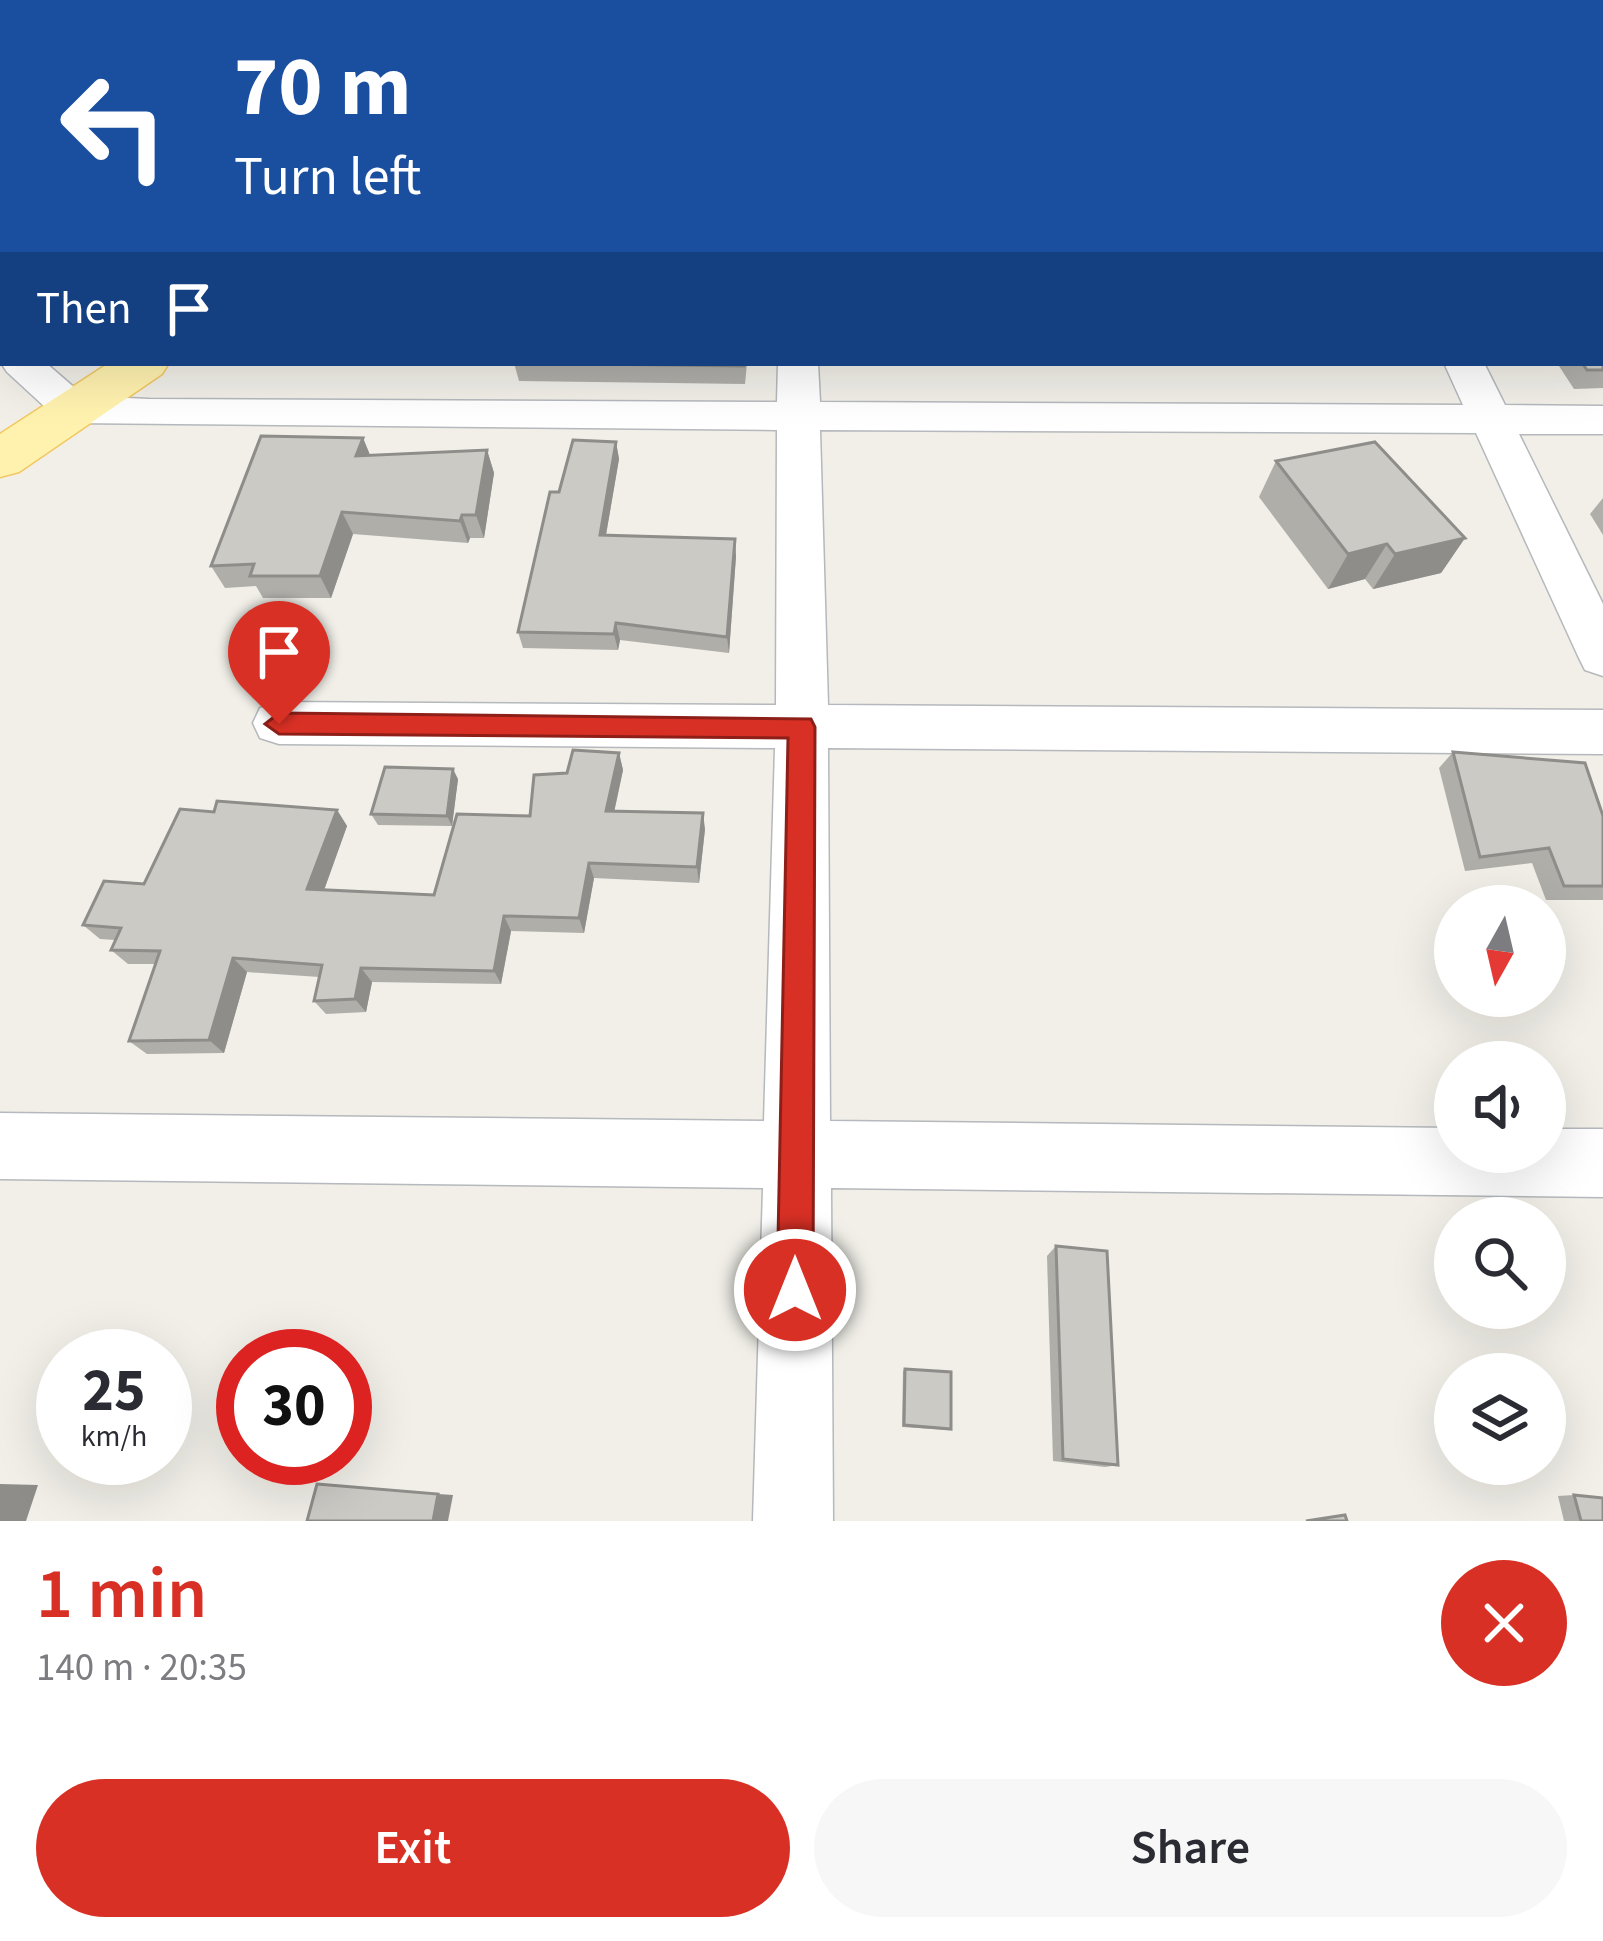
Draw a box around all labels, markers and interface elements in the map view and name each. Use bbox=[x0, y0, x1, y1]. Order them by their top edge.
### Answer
text: 70 m bbox=[234, 28, 412, 148]
icon: left bbox=[36, 48, 192, 204]
text: Turn left bbox=[234, 139, 421, 216]
icon: arrive bbox=[156, 276, 222, 342]
text: Then bbox=[36, 277, 132, 341]
pin bbox=[228, 601, 330, 724]
icon: arrive bbox=[246, 619, 312, 685]
north arrow bbox=[1434, 885, 1566, 1017]
map controls bbox=[1434, 885, 1566, 1485]
button: sound bbox=[1434, 1041, 1566, 1173]
button: search bbox=[1434, 1197, 1566, 1329]
position arrow bbox=[732, 1227, 858, 1353]
speed limit sign: 30 bbox=[216, 1329, 372, 1485]
text: 25 bbox=[82, 1349, 146, 1434]
button: layers bbox=[1434, 1353, 1566, 1485]
text: km/h bbox=[81, 1415, 147, 1458]
text: 1 min bbox=[36, 1543, 207, 1646]
button: close bbox=[1441, 1560, 1567, 1686]
text: 140 m · 20:35 bbox=[36, 1640, 247, 1696]
button: Exit bbox=[36, 1779, 790, 1917]
button: Share bbox=[814, 1779, 1567, 1917]

